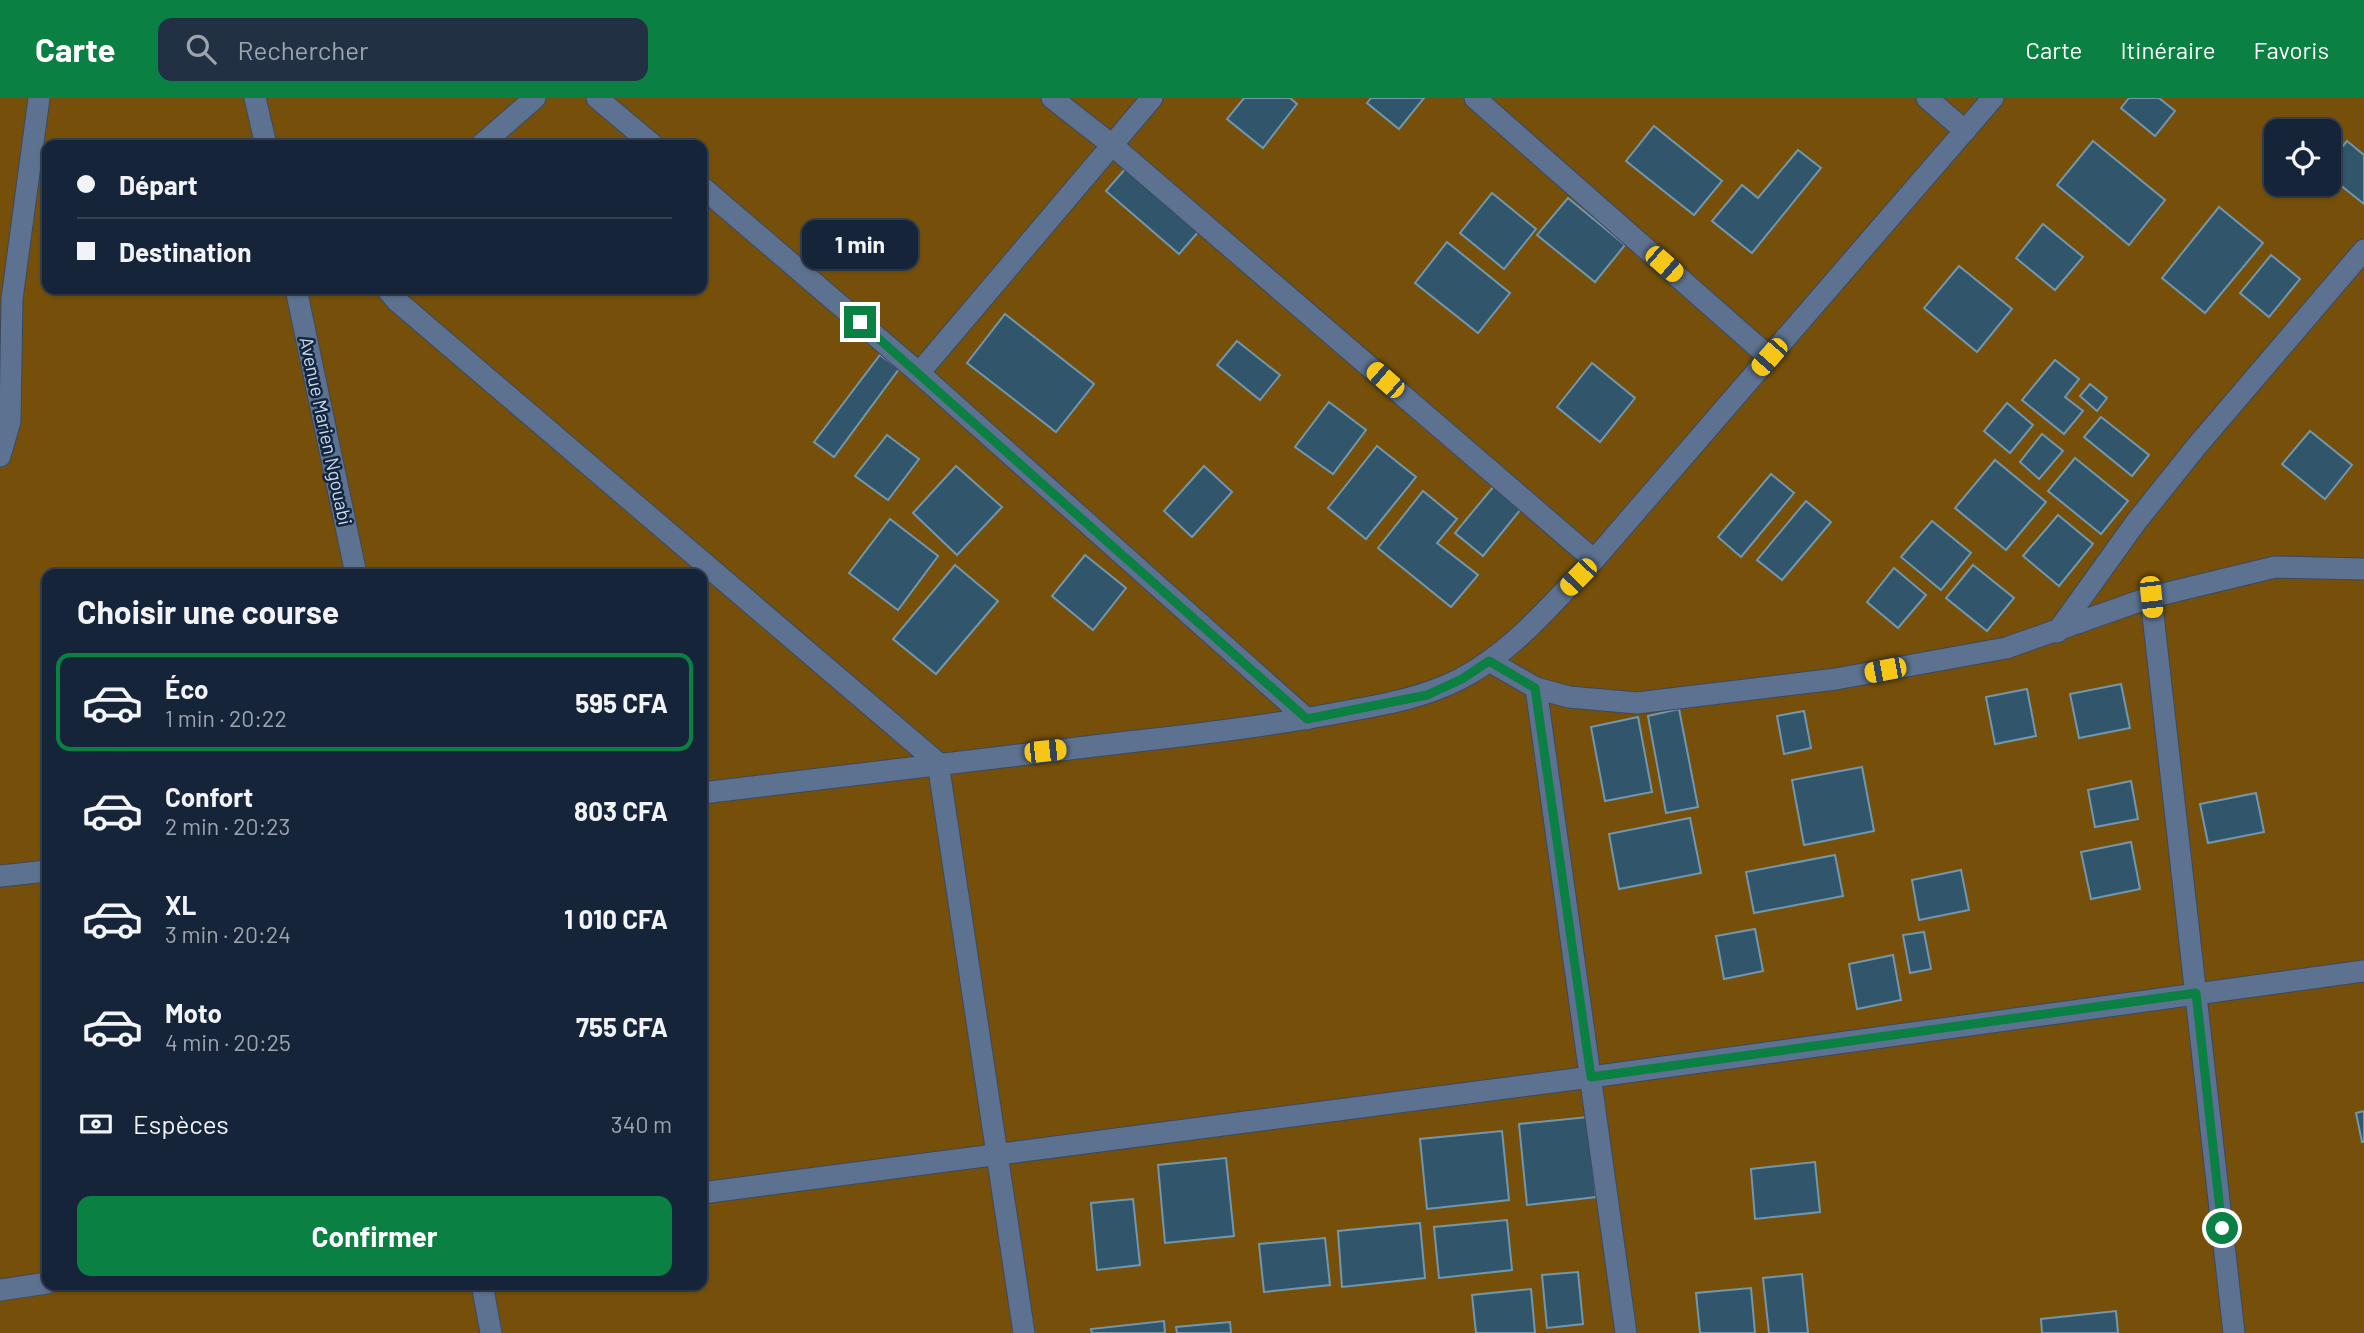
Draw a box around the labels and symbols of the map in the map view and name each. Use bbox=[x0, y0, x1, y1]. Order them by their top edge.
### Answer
callout: 1 min bbox=[802, 220, 918, 270]
car bbox=[1642, 242, 1687, 286]
route end bbox=[844, 306, 876, 338]
car bbox=[1748, 334, 1791, 380]
street label: Avenue Marien Ngouabi bbox=[295, 335, 358, 527]
car bbox=[1363, 358, 1408, 402]
car bbox=[1556, 555, 1601, 599]
car bbox=[2139, 575, 2164, 619]
car bbox=[1863, 656, 1908, 684]
car bbox=[1024, 738, 1067, 764]
route start bbox=[2206, 1212, 2238, 1244]

